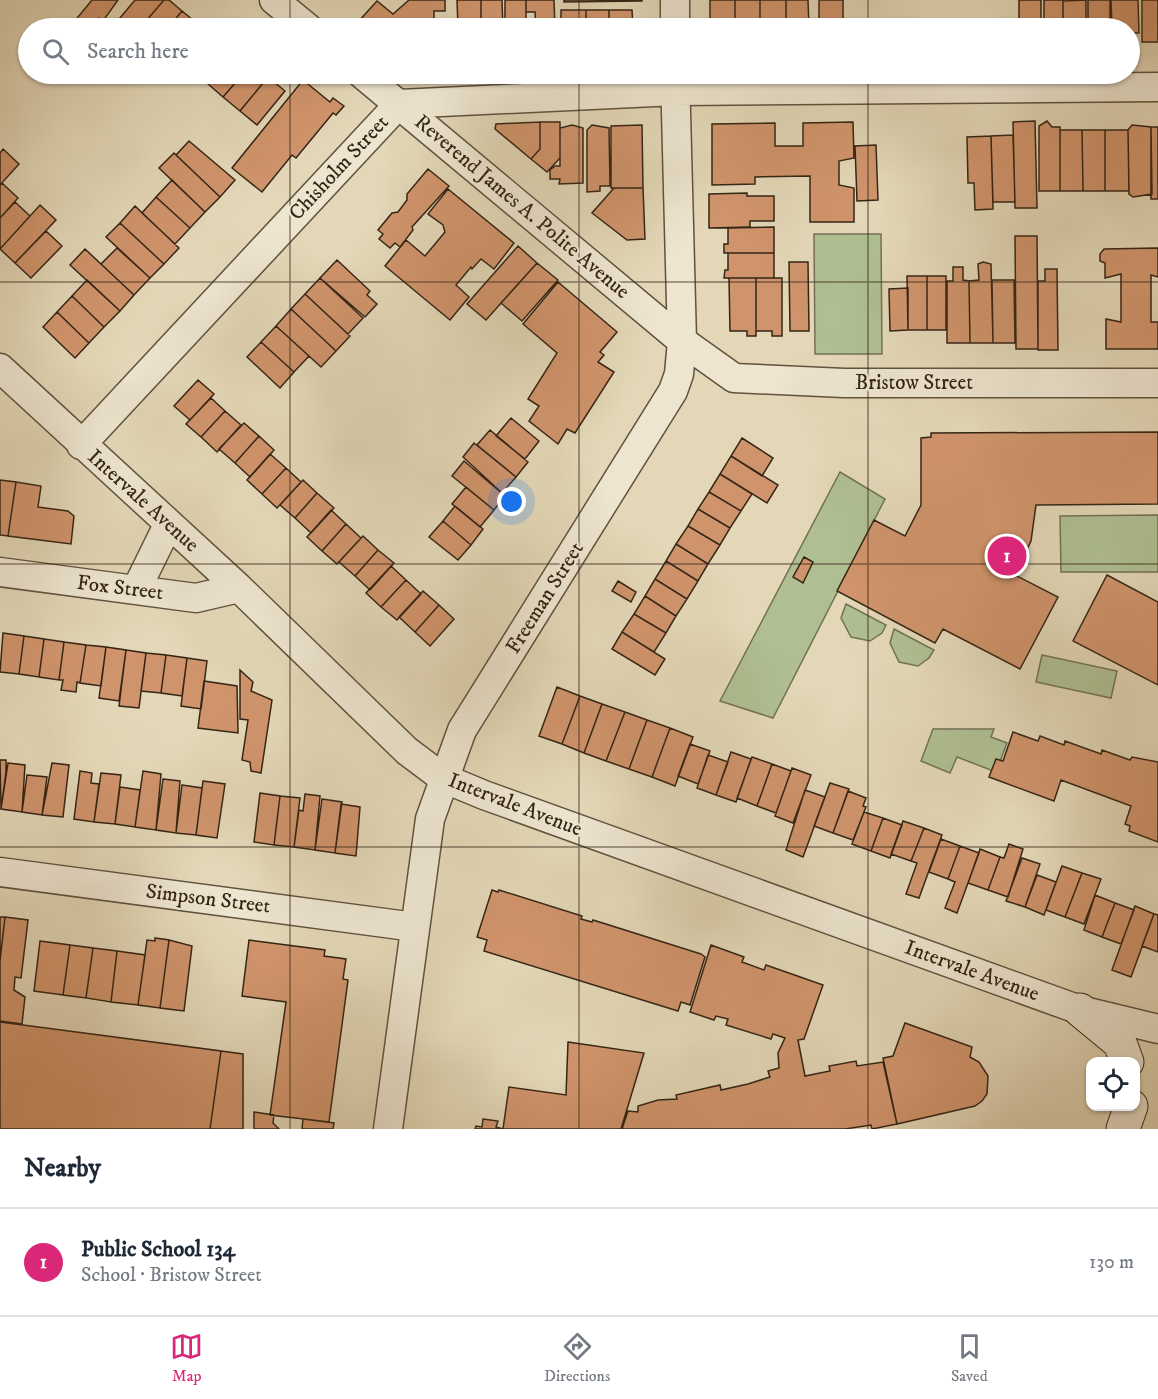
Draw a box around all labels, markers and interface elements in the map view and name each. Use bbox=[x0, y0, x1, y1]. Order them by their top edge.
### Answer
search box bbox=[18, 18, 1140, 84]
icon: search bbox=[39, 35, 72, 68]
text: Search here bbox=[87, 38, 189, 65]
street label: Reverend James A. Polite Avenue bbox=[409, 109, 635, 305]
street label: Chisholm Street bbox=[284, 110, 395, 226]
street label: Bristow Street bbox=[855, 370, 973, 396]
street label: Intervale Avenue bbox=[82, 444, 204, 558]
your location bbox=[497, 487, 526, 516]
pin: 1 bbox=[988, 534, 1026, 578]
street label: Freeman Street bbox=[500, 537, 590, 659]
street label: Fox Street bbox=[75, 570, 165, 606]
street label: Intervale Avenue bbox=[444, 768, 586, 843]
street label: Simpson Street bbox=[144, 878, 272, 920]
street label: Intervale Avenue bbox=[901, 935, 1043, 1007]
map controls bbox=[1086, 1057, 1140, 1111]
button: locate bbox=[1086, 1057, 1140, 1111]
text: Nearby bbox=[24, 1152, 101, 1185]
text: Public School 134 bbox=[81, 1236, 235, 1263]
text: 1 bbox=[40, 1250, 47, 1275]
text: 130 m bbox=[1089, 1250, 1134, 1275]
text: School · Bristow Street bbox=[81, 1263, 262, 1288]
tab: Map bbox=[170, 1330, 203, 1386]
tab: Directions bbox=[544, 1330, 610, 1386]
tab: Saved bbox=[951, 1330, 988, 1386]

